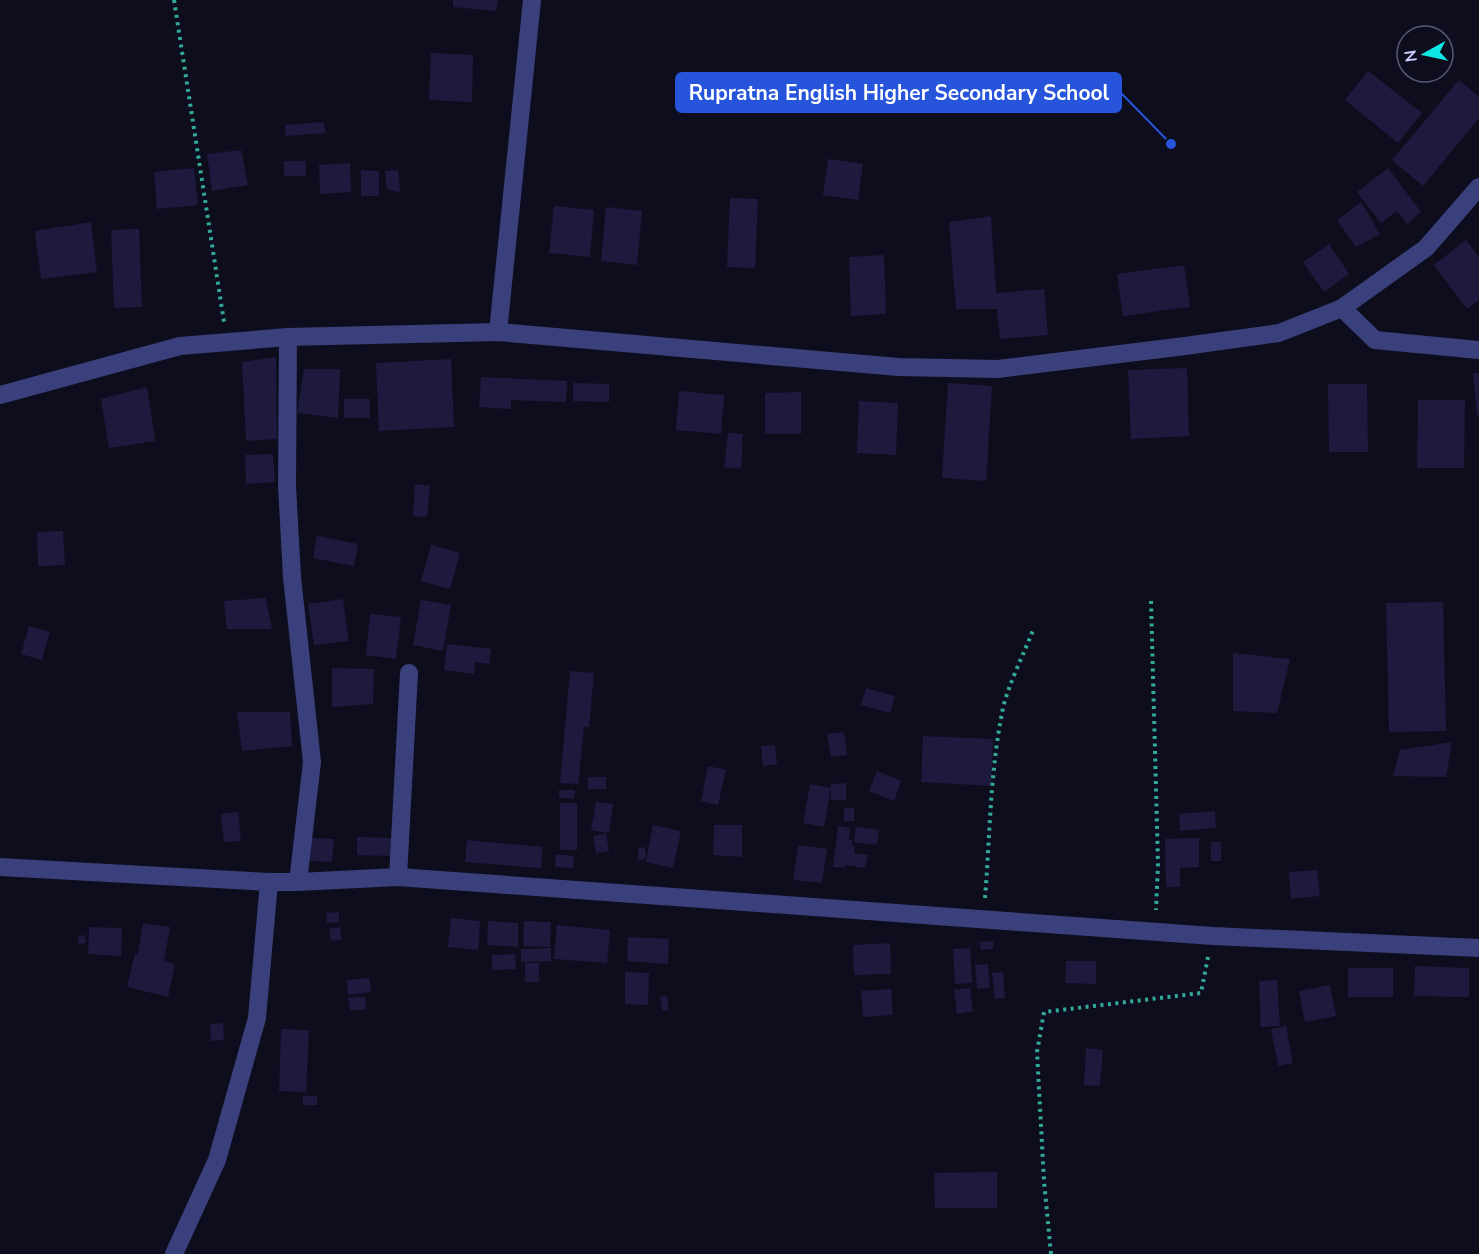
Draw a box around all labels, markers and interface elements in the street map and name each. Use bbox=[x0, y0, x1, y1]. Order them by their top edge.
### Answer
north arrow bbox=[1395, 24, 1455, 84]
text: N bbox=[1399, 48, 1423, 63]
callout: Rupratna English Higher Secondary School bbox=[676, 73, 1121, 112]
text: Rupratna English Higher Secondary School bbox=[689, 79, 1110, 107]

